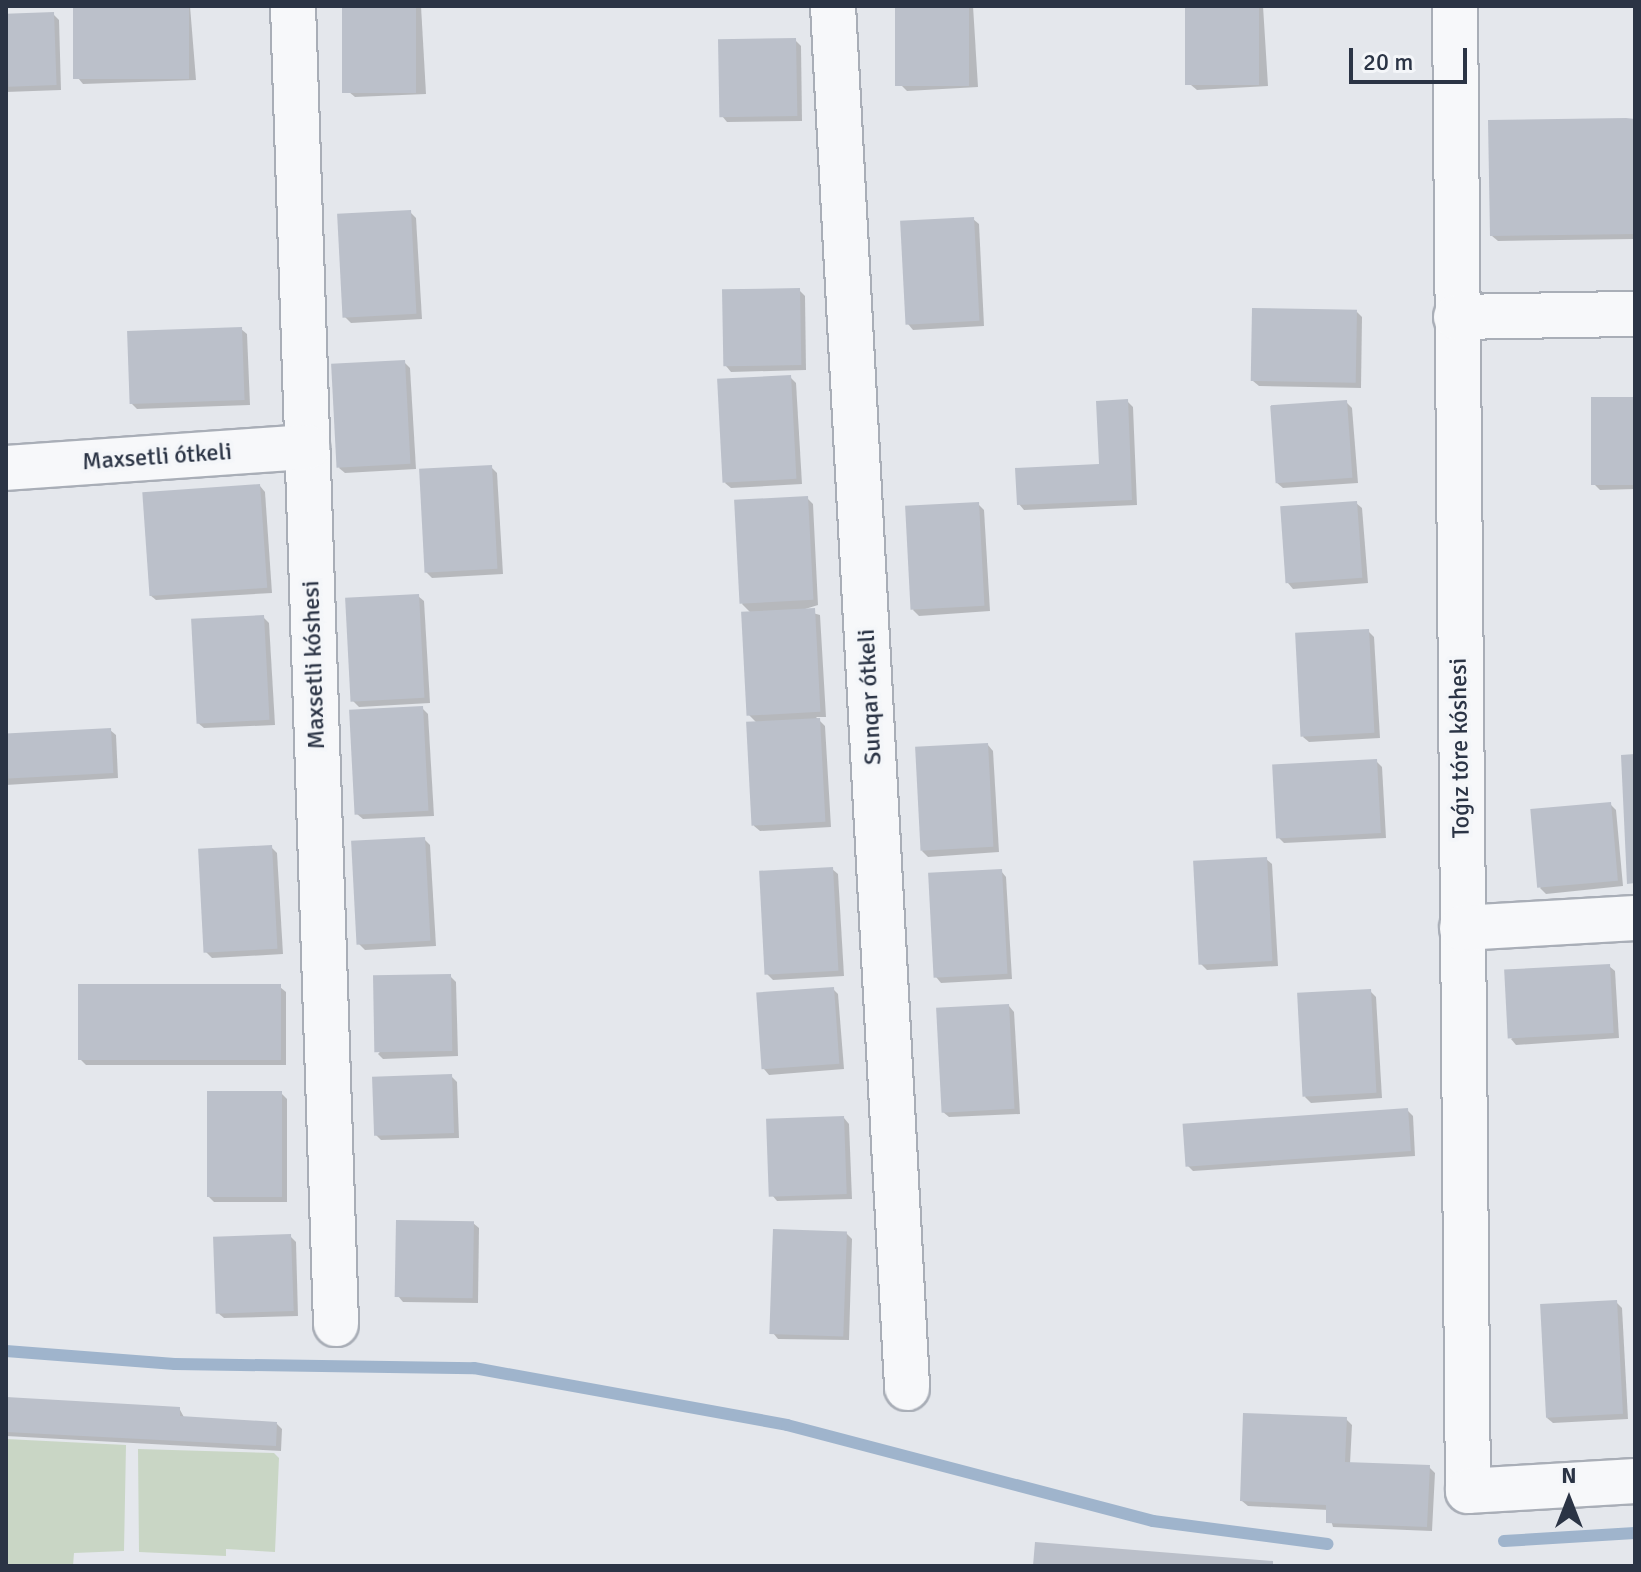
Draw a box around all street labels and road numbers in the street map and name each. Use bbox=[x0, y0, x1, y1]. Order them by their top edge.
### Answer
street label: Maxsetli ótkeli bbox=[81, 437, 233, 477]
street label: Maxsetli kóshesi bbox=[297, 580, 331, 750]
street label: Sunqar ótkeli bbox=[852, 628, 888, 766]
street label: Toǵız tóre kóshesi bbox=[1444, 658, 1476, 838]

